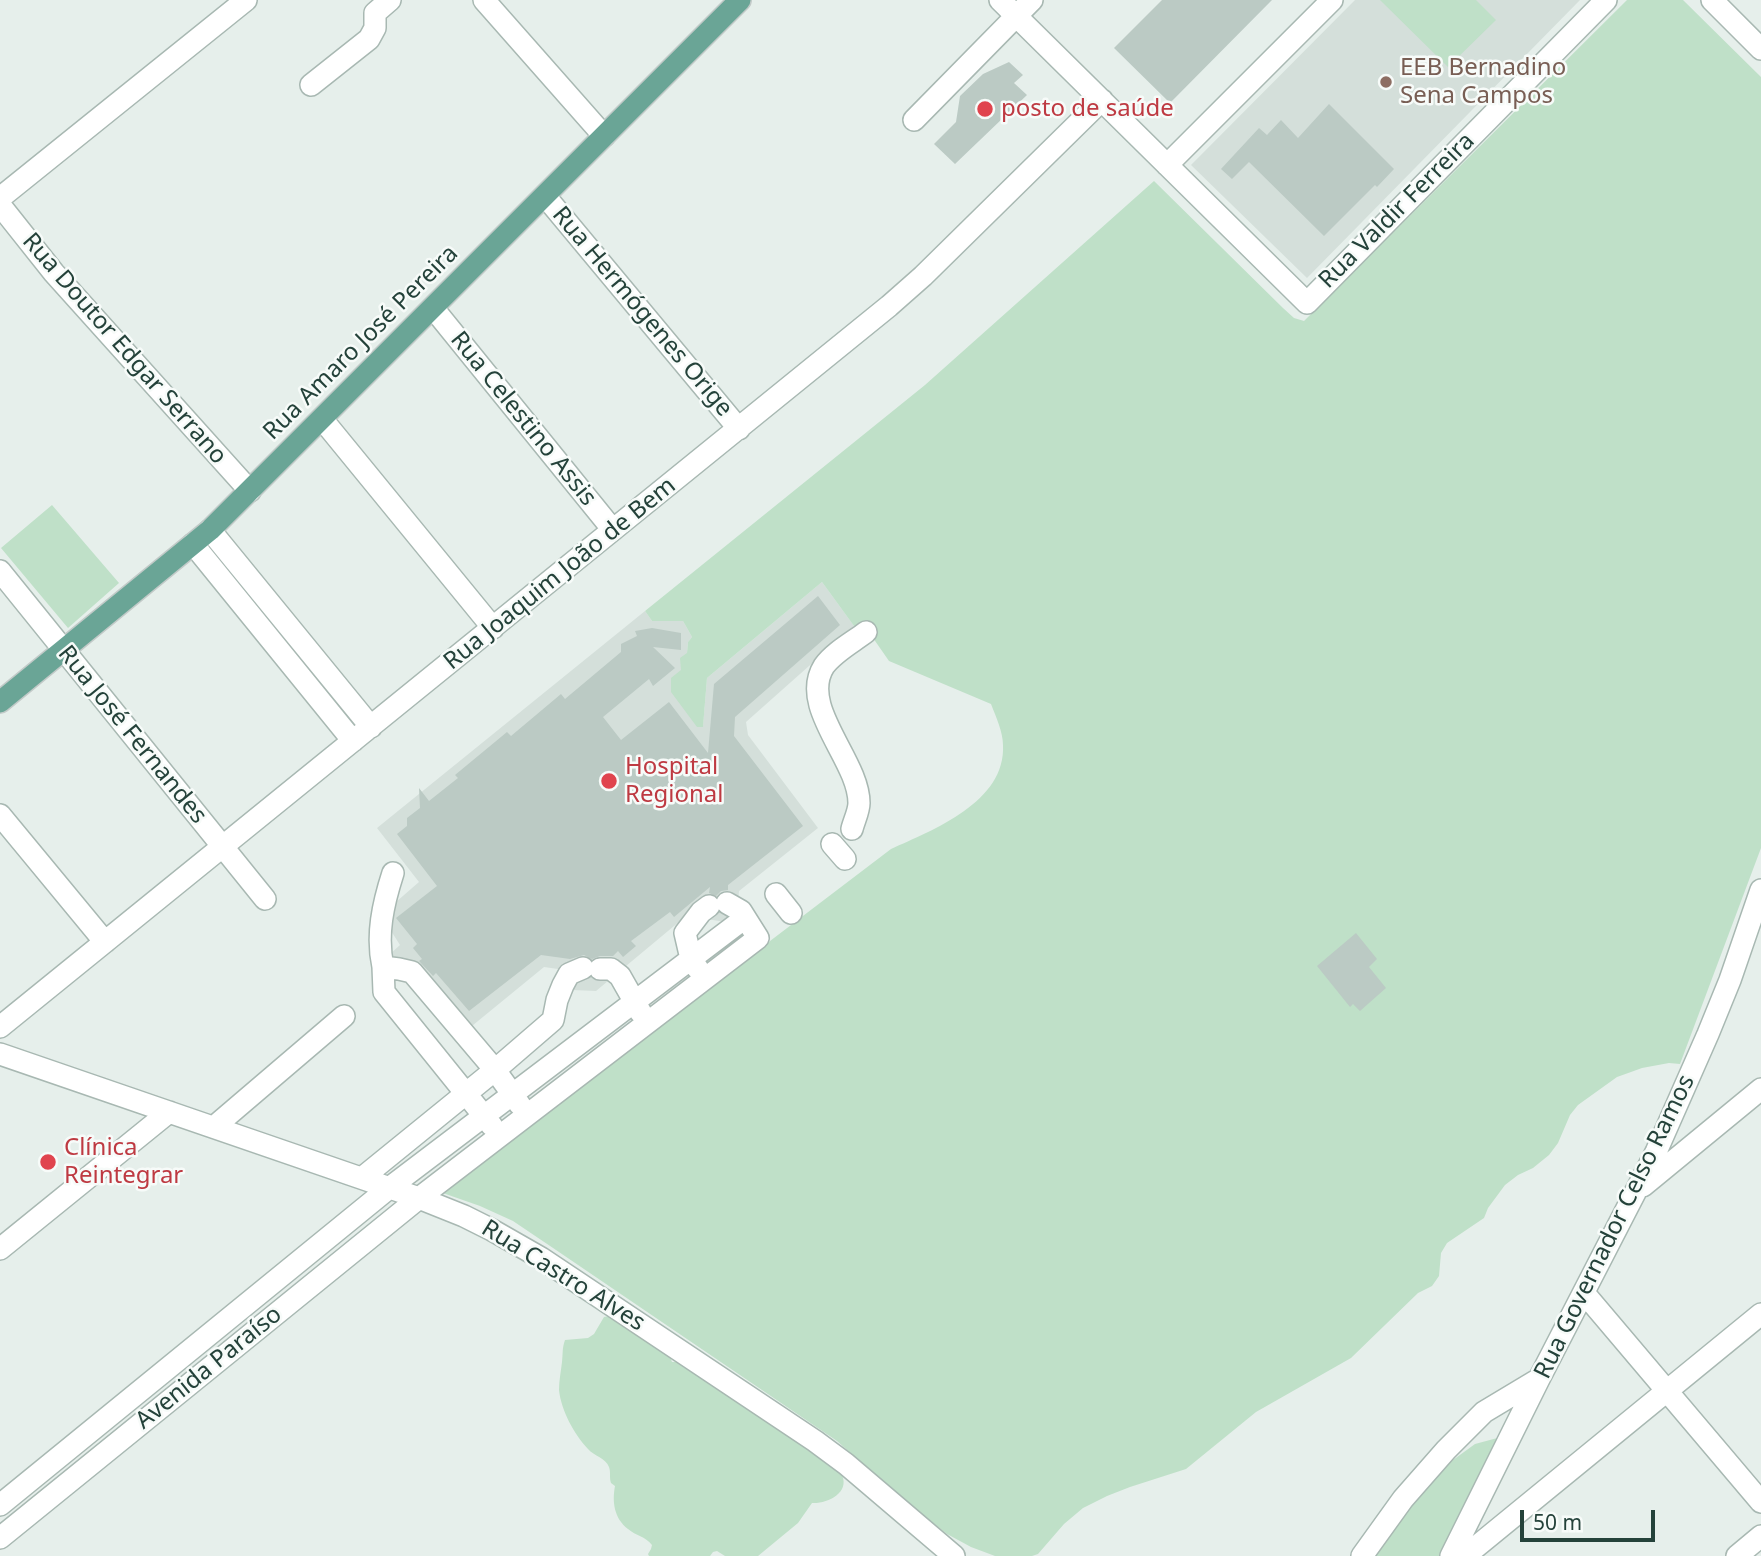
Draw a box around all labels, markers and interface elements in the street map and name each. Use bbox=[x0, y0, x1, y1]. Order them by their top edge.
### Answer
place label: EEB Bernadino Sena Campos bbox=[1400, 54, 1566, 110]
marker: EEB Bernadino Sena Campos bbox=[1378, 74, 1394, 90]
place label: posto de saúde bbox=[1001, 95, 1174, 123]
marker: posto de saúde bbox=[975, 99, 995, 119]
street label: Rua Valdir Ferreira bbox=[1313, 127, 1481, 295]
street label: Rua Hermógenes Orige bbox=[546, 201, 738, 423]
street label: Rua Doutor Edgar Serrano bbox=[16, 227, 232, 471]
street label: Rua Amaro José Pereira bbox=[258, 240, 464, 446]
street label: Rua Celestino Assis bbox=[444, 326, 602, 512]
street label: Rua Joaquim João de Bem bbox=[438, 472, 682, 676]
street label: Rua José Fernandes bbox=[51, 640, 213, 830]
place label: Hospital Regional bbox=[625, 753, 723, 809]
marker: Hospital Regional bbox=[599, 771, 619, 791]
street label: Rua Governador Celso Ramos bbox=[1529, 1070, 1701, 1384]
place label: Clínica Reintegrar bbox=[64, 1134, 183, 1190]
marker: Clínica Reintegrar bbox=[38, 1152, 58, 1172]
street label: Rua Castro Alves bbox=[476, 1214, 650, 1338]
street label: Avenida Paraíso bbox=[130, 1300, 288, 1436]
scale bar bbox=[1523, 1496, 1658, 1540]
text: 50 m bbox=[1533, 1508, 1582, 1536]

